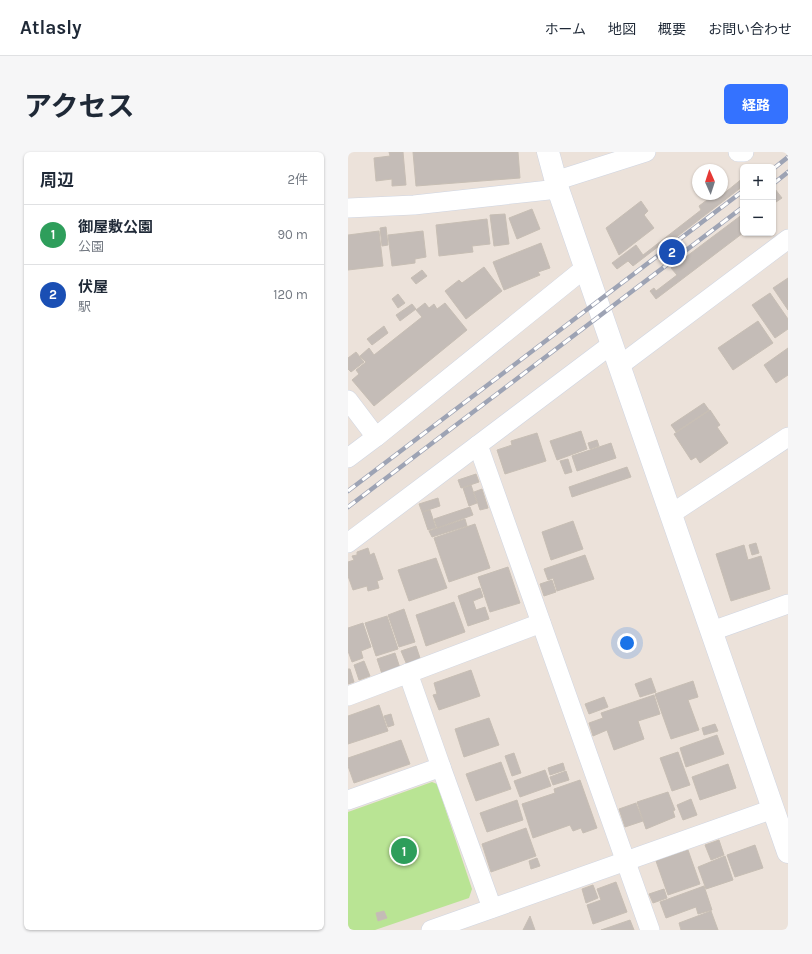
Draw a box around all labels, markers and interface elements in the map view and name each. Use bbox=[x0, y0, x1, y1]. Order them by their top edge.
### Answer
text: Atlasly bbox=[20, 17, 82, 39]
text: ホーム bbox=[544, 21, 586, 38]
text: 地図 bbox=[608, 21, 636, 38]
text: 概要 bbox=[658, 21, 686, 38]
text: お問い合わせ bbox=[708, 21, 792, 38]
button: 経路 bbox=[724, 84, 788, 124]
text: アクセス bbox=[24, 90, 135, 123]
north arrow bbox=[692, 164, 728, 200]
map controls bbox=[740, 164, 776, 236]
button: + bbox=[740, 164, 776, 200]
text: 周辺 bbox=[40, 170, 74, 190]
text: 2件 bbox=[287, 172, 308, 187]
button: − bbox=[740, 200, 776, 236]
text: 御屋敷公園 bbox=[78, 218, 153, 236]
text: 1 bbox=[51, 227, 55, 242]
text: 90 m bbox=[277, 227, 308, 242]
pin: 2 bbox=[659, 237, 685, 267]
text: 公園 bbox=[78, 239, 104, 254]
text: 伏屋 bbox=[78, 278, 108, 296]
text: 2 bbox=[49, 287, 57, 302]
text: 120 m bbox=[273, 287, 308, 302]
text: 駅 bbox=[78, 299, 91, 314]
your location bbox=[617, 633, 637, 653]
pin: 1 bbox=[391, 836, 417, 866]

